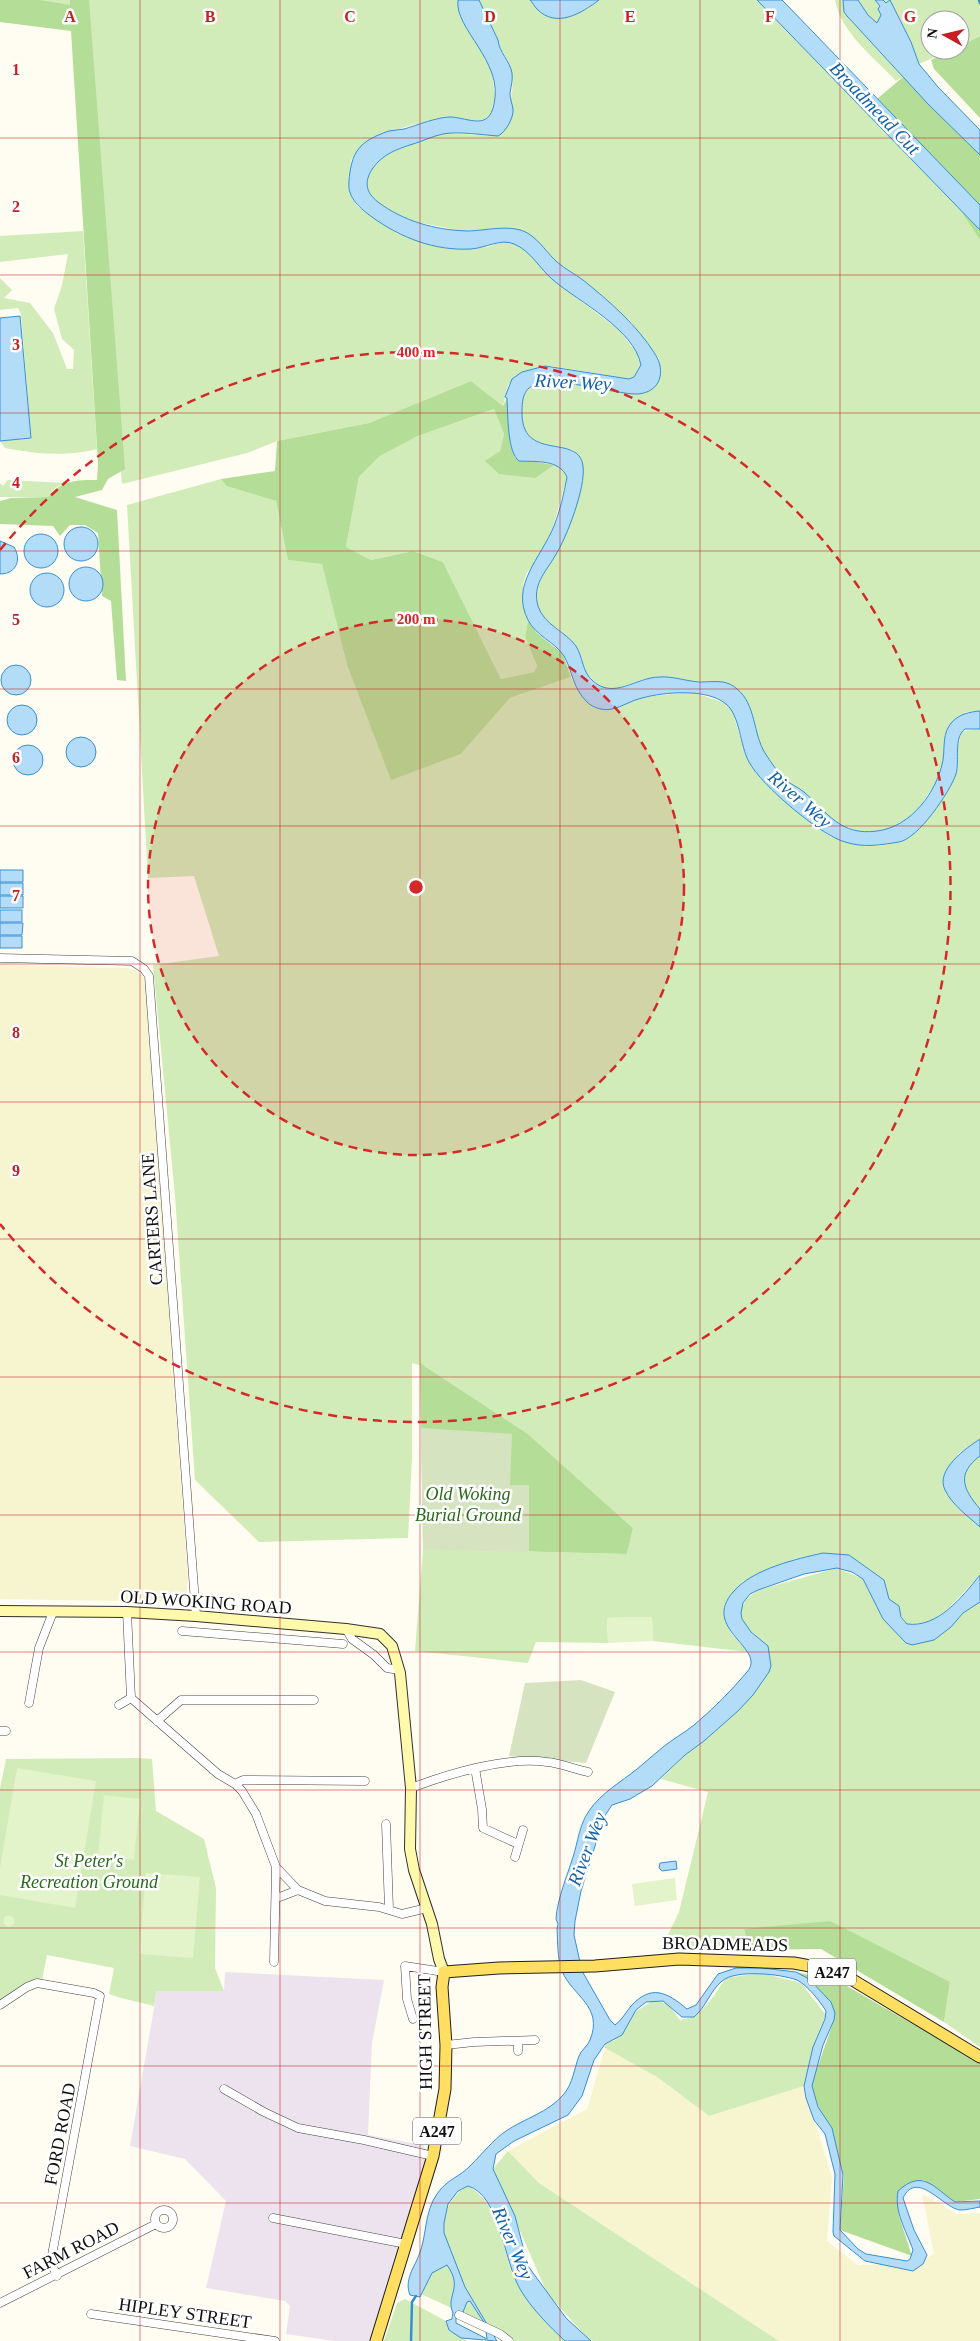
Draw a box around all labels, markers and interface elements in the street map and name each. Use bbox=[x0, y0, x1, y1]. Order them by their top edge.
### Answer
text: A bbox=[64, 8, 76, 25]
text: B bbox=[205, 8, 216, 25]
text: C bbox=[344, 8, 356, 25]
text: D bbox=[484, 8, 496, 25]
text: E bbox=[625, 8, 635, 25]
text: F bbox=[765, 8, 775, 25]
text: G bbox=[904, 8, 917, 25]
north arrow bbox=[920, 10, 970, 60]
text: N bbox=[924, 27, 941, 39]
water label: Broadmead Cut bbox=[826, 57, 925, 159]
text: 1 bbox=[12, 61, 20, 78]
text: 2 bbox=[12, 198, 20, 215]
text: 3 bbox=[12, 336, 20, 353]
text: 400 m bbox=[397, 344, 436, 360]
water label: River Wey bbox=[533, 369, 612, 395]
text: 4 bbox=[12, 474, 20, 491]
text: 5 bbox=[12, 611, 20, 628]
text: 200 m bbox=[397, 611, 436, 627]
text: 6 bbox=[12, 749, 20, 766]
water label: River Wey bbox=[763, 765, 836, 832]
centre of rings bbox=[407, 878, 425, 896]
text: 7 bbox=[12, 887, 20, 904]
text: 8 bbox=[12, 1024, 20, 1041]
street label: CARTERS LANE bbox=[137, 1152, 167, 1286]
text: 9 bbox=[12, 1162, 20, 1179]
park label: Old Woking Burial Ground bbox=[415, 1484, 522, 1525]
street label: OLD WOKING ROAD bbox=[120, 1586, 292, 1618]
water label: River Wey bbox=[563, 1809, 611, 1890]
park label: St Peter's Recreation Ground bbox=[19, 1851, 159, 1892]
street label: BROADMEADS bbox=[662, 1933, 788, 1955]
road number: A247 bbox=[808, 1958, 856, 1985]
street label: HIGH STREET bbox=[414, 1974, 436, 2090]
street label: FORD ROAD bbox=[40, 2081, 80, 2187]
road number: A247 bbox=[413, 2118, 461, 2144]
water label: River Wey bbox=[488, 2203, 538, 2283]
street label: FARM ROAD bbox=[20, 2217, 122, 2283]
street label: HIPLEY STREET bbox=[117, 2294, 253, 2332]

